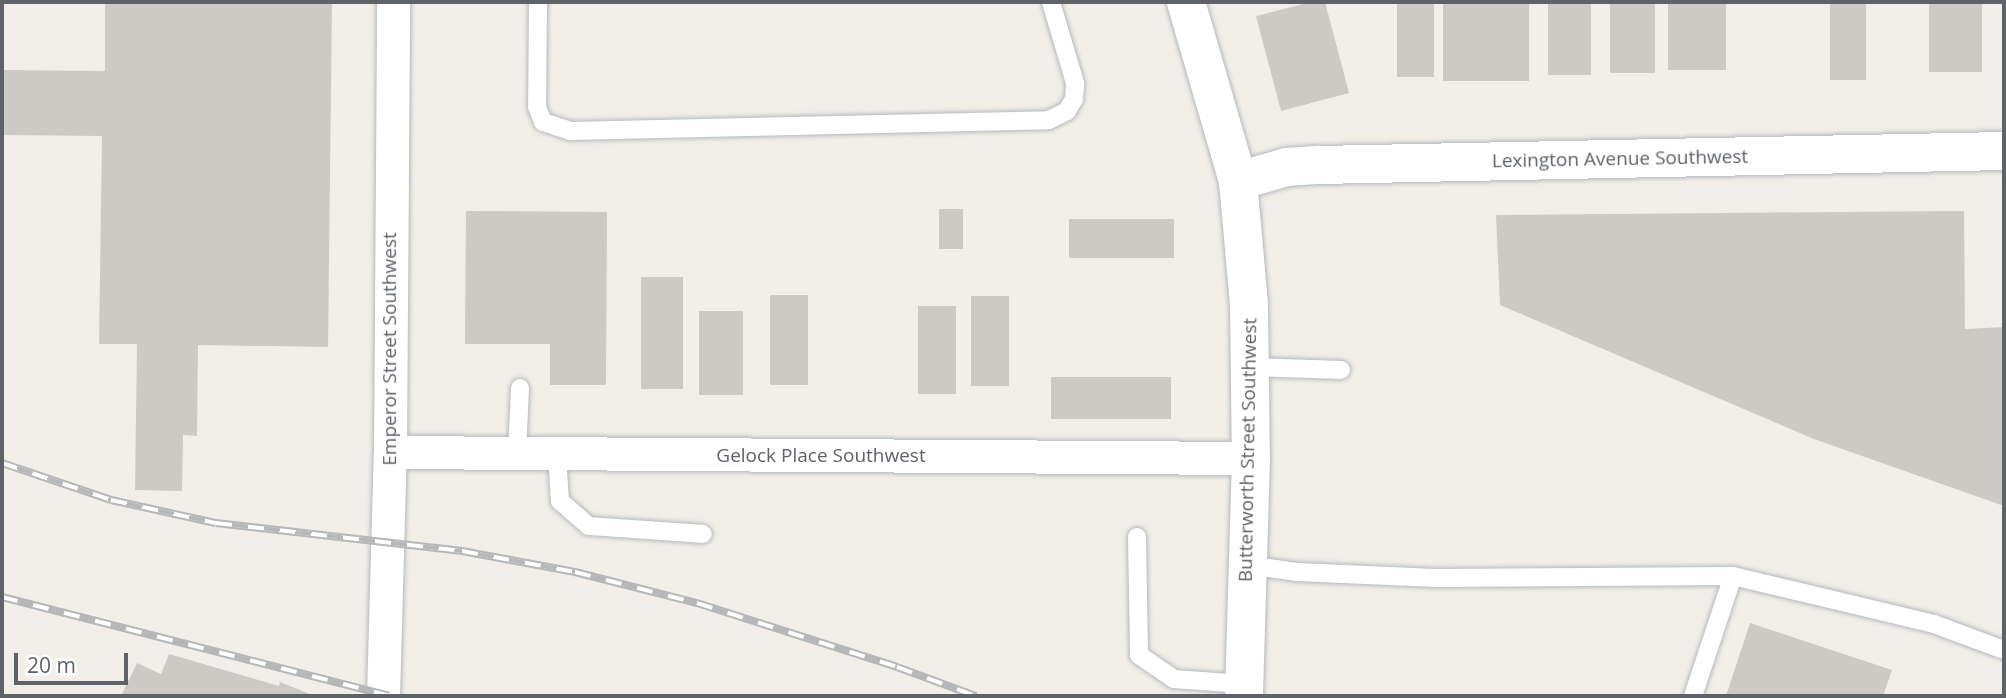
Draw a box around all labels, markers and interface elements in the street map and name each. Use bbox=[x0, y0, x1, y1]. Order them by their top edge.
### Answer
street label: Lexington Avenue Southwest bbox=[1492, 145, 1748, 173]
street label: Emperor Street Southwest bbox=[379, 232, 401, 466]
street label: Butterworth Street Southwest bbox=[1234, 318, 1262, 582]
street label: Gelock Place Southwest bbox=[716, 445, 926, 467]
scale bar bbox=[18, 638, 131, 682]
text: 20 m bbox=[27, 651, 76, 679]

